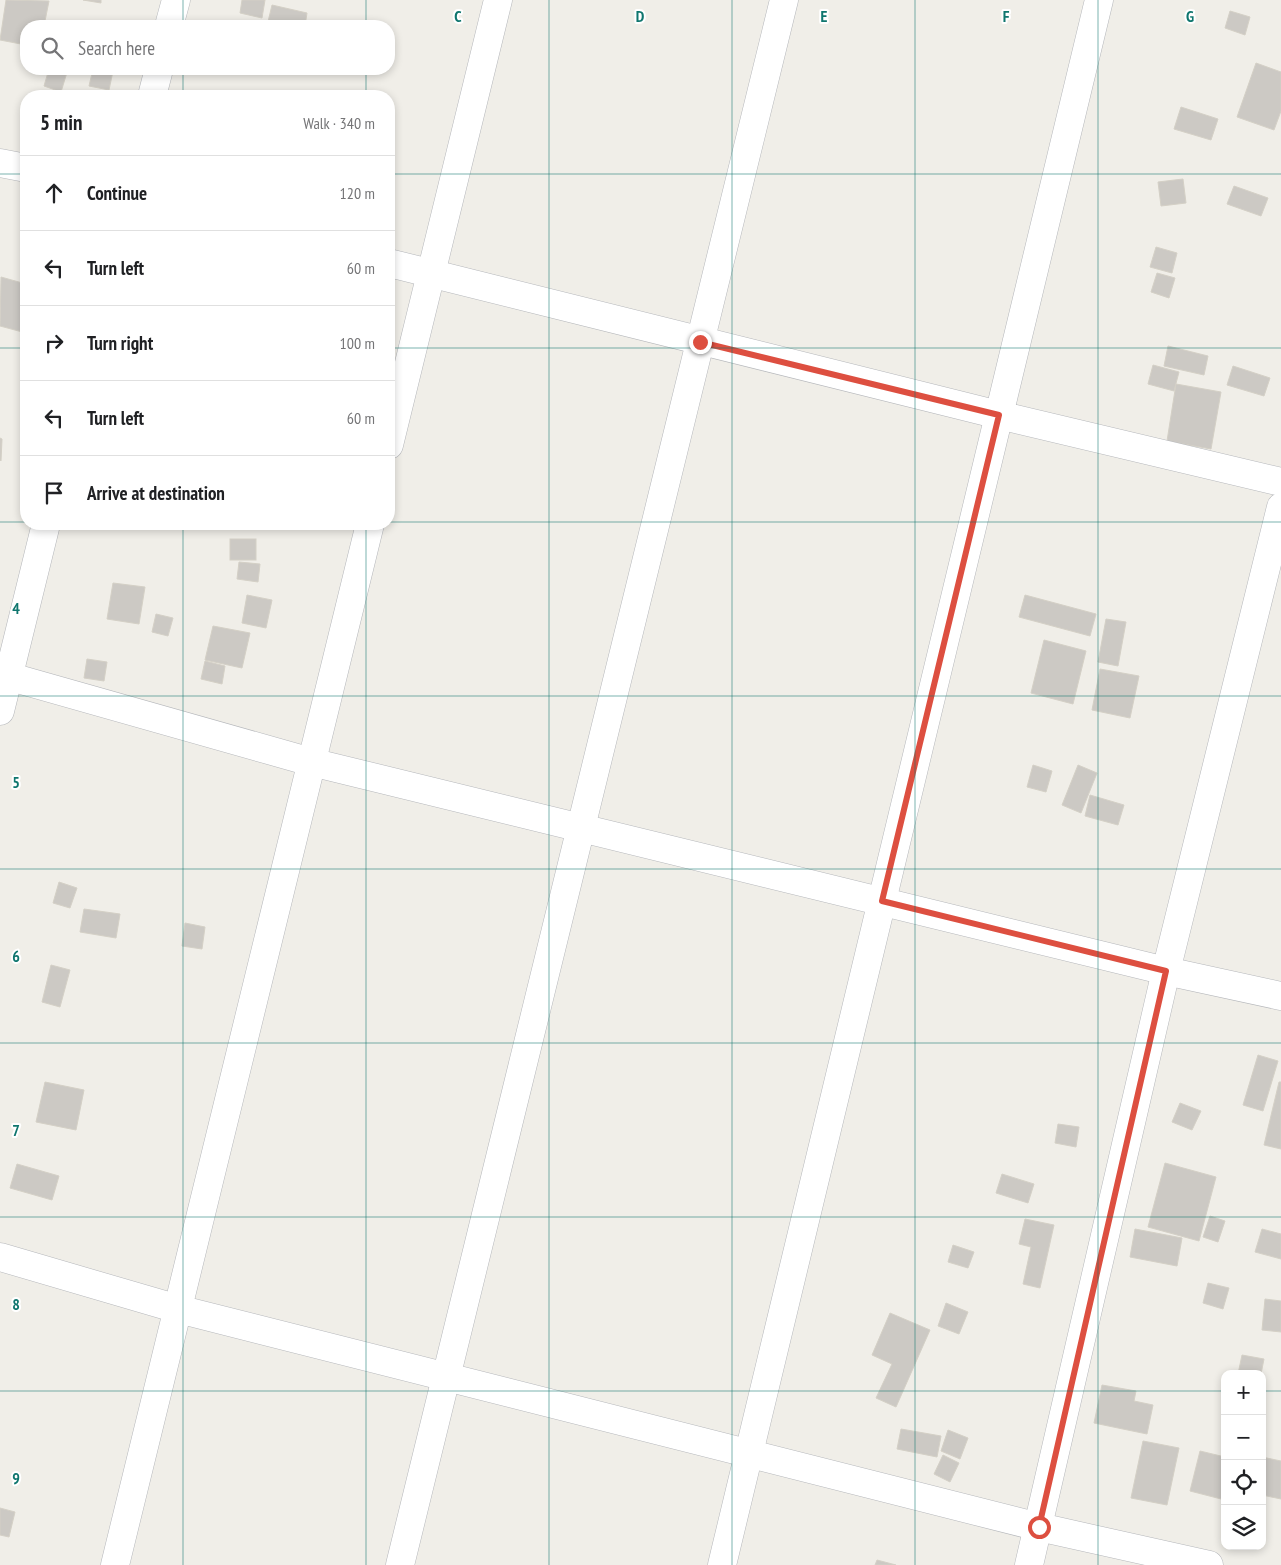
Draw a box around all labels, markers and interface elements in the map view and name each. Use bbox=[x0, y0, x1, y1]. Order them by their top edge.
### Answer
text: C bbox=[454, 6, 462, 26]
text: D bbox=[636, 6, 645, 26]
text: E bbox=[821, 6, 828, 26]
text: F bbox=[1003, 6, 1010, 26]
text: G bbox=[1186, 6, 1194, 26]
search box bbox=[20, 20, 395, 75]
icon: search bbox=[38, 34, 66, 62]
text: Search here bbox=[78, 36, 155, 60]
text: 5 min bbox=[40, 109, 82, 136]
text: Walk · 340 m bbox=[303, 113, 375, 133]
icon: ahead bbox=[40, 179, 68, 207]
text: Continue bbox=[87, 181, 147, 205]
text: 120 m bbox=[340, 183, 375, 203]
icon: left bbox=[40, 254, 68, 282]
text: Turn left bbox=[87, 256, 144, 280]
text: 60 m bbox=[347, 258, 375, 278]
icon: right bbox=[40, 329, 68, 357]
text: Turn right bbox=[87, 331, 153, 355]
route end bbox=[689, 331, 712, 354]
text: 100 m bbox=[340, 333, 375, 353]
icon: left bbox=[40, 404, 68, 432]
text: Turn left bbox=[87, 406, 144, 430]
text: 60 m bbox=[347, 408, 375, 428]
icon: arrive bbox=[40, 479, 68, 507]
text: Arrive at destination bbox=[87, 481, 225, 505]
text: 4 bbox=[12, 598, 20, 618]
text: 5 bbox=[12, 772, 20, 792]
text: 6 bbox=[12, 946, 20, 966]
text: 7 bbox=[12, 1120, 20, 1140]
text: 8 bbox=[12, 1294, 20, 1314]
map controls bbox=[1221, 1370, 1266, 1550]
button: + bbox=[1221, 1370, 1266, 1415]
button: − bbox=[1221, 1415, 1266, 1460]
button: locate bbox=[1221, 1460, 1266, 1505]
text: 9 bbox=[12, 1468, 20, 1488]
button: layers bbox=[1221, 1505, 1266, 1550]
route start bbox=[1028, 1516, 1051, 1539]

